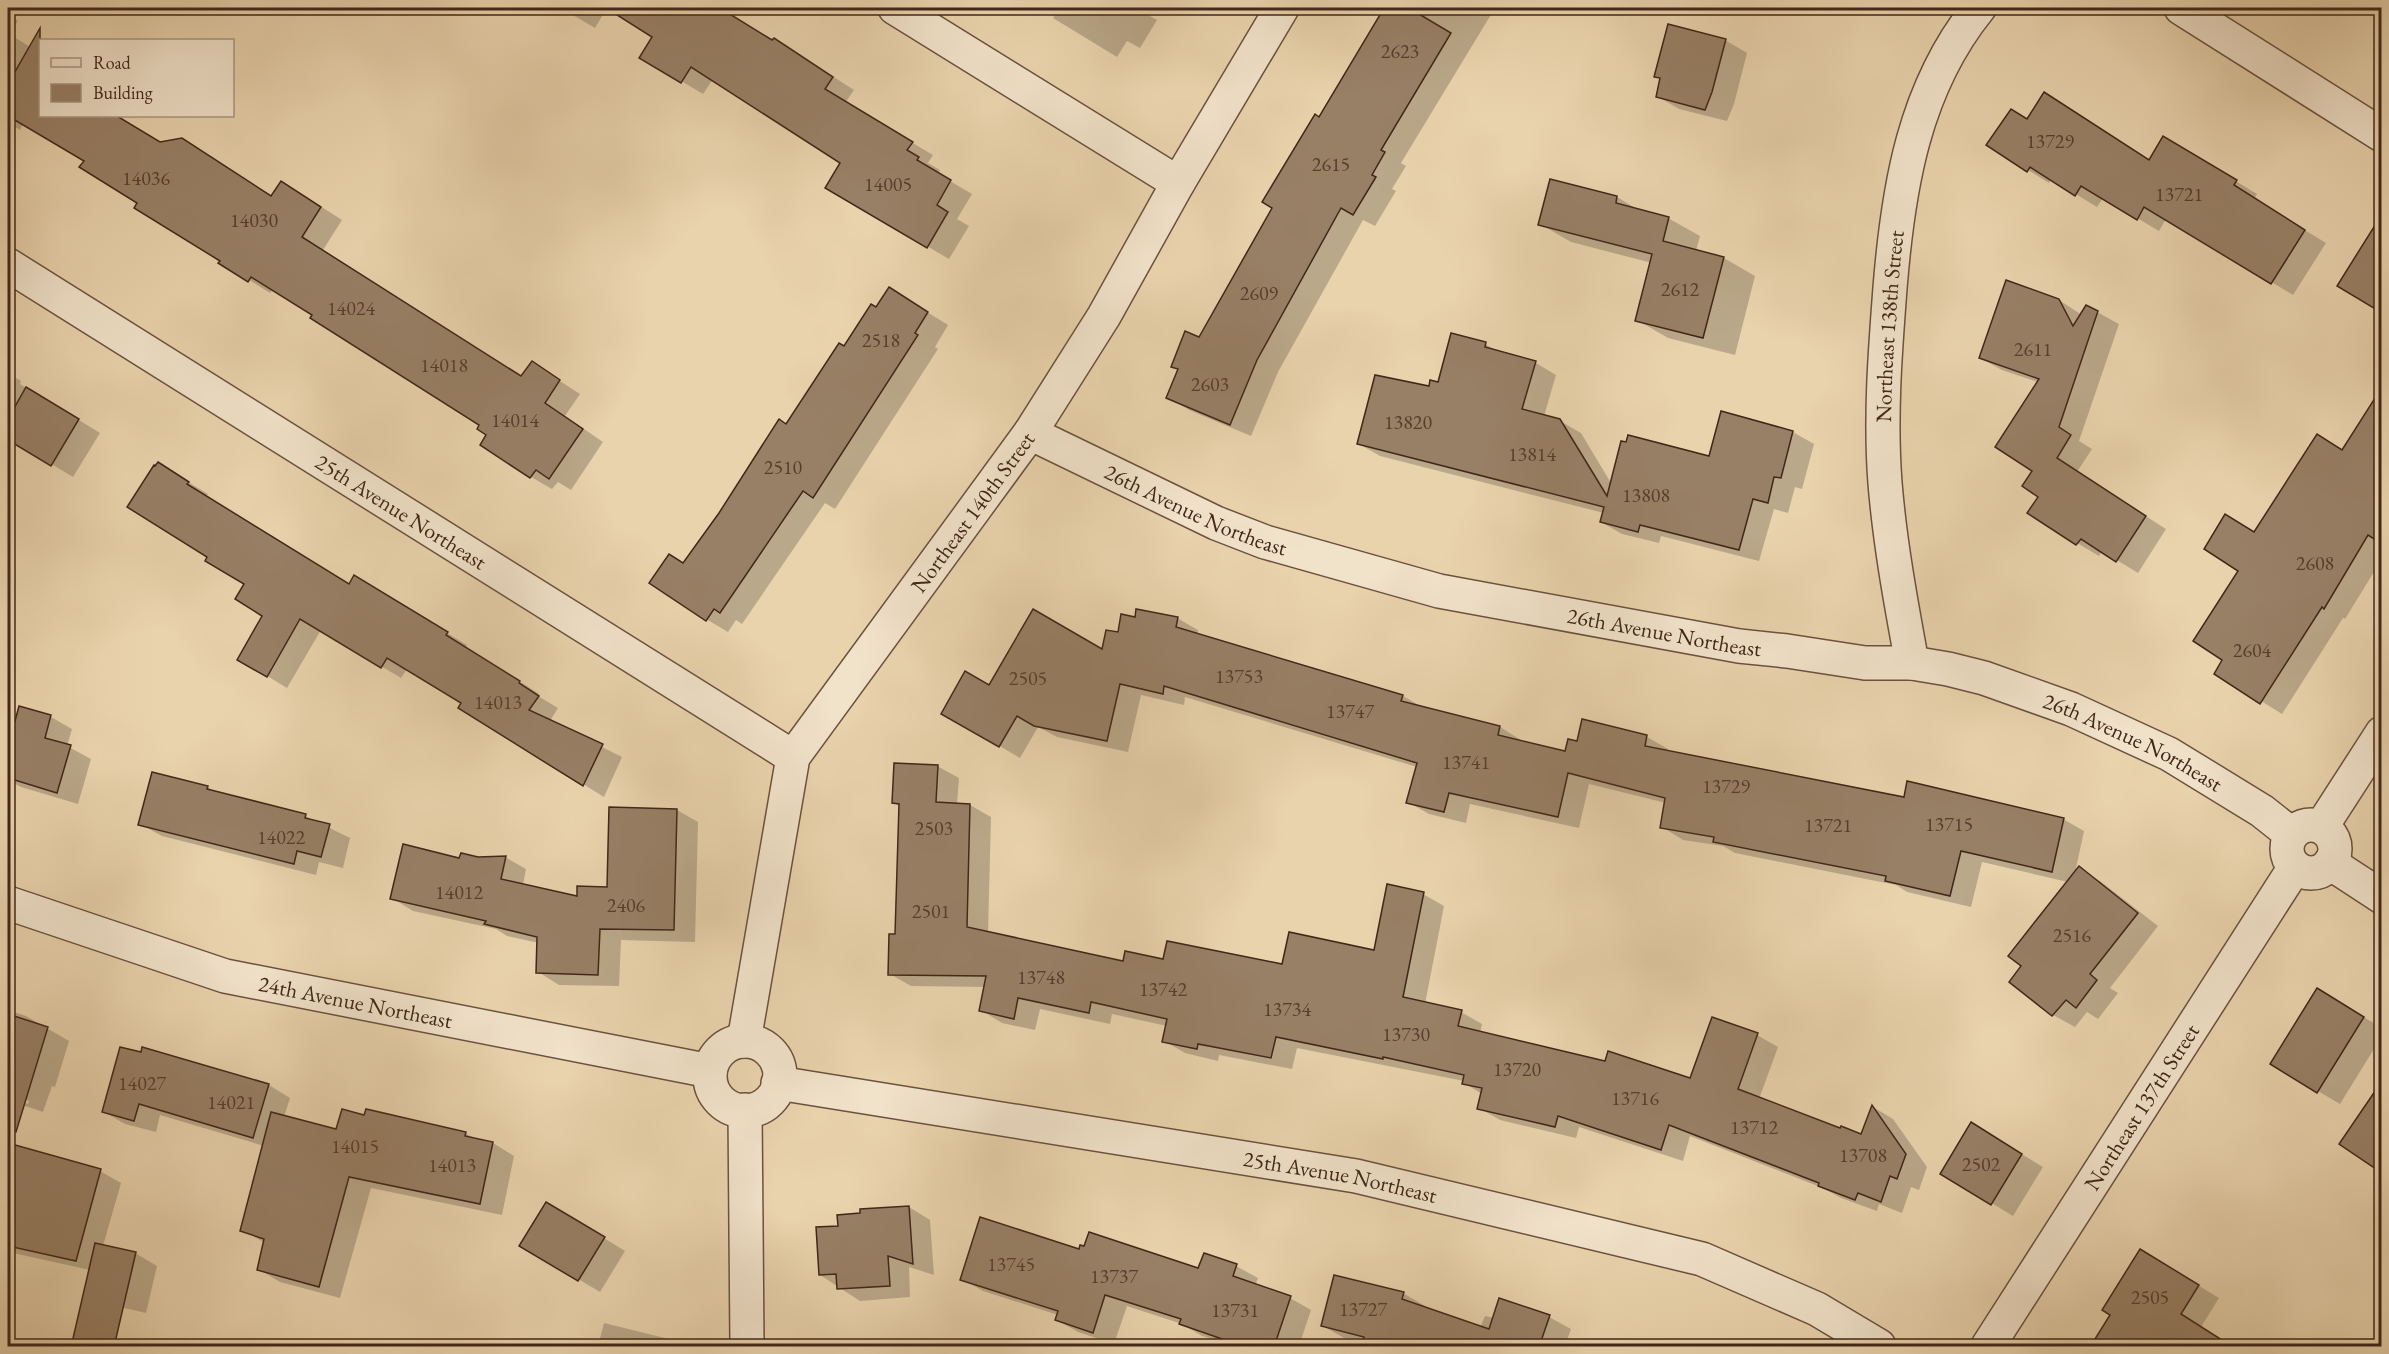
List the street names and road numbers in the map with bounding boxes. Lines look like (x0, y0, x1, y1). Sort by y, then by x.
street label: Northeast 138th Street (1868, 229, 1910, 423)
street label: Northeast 140th Street (904, 425, 1041, 598)
street label: 25th Avenue Northeast (310, 447, 492, 576)
street label: 26th Avenue Northeast (1100, 457, 1290, 562)
street label: 26th Avenue Northeast (1565, 600, 1763, 663)
street label: 26th Avenue Northeast (2039, 686, 2228, 798)
street label: 24th Avenue Northeast (256, 968, 455, 1035)
street label: Northeast 137th Street (2077, 1018, 2205, 1196)
street label: 25th Avenue Northeast (1241, 1144, 1440, 1209)

